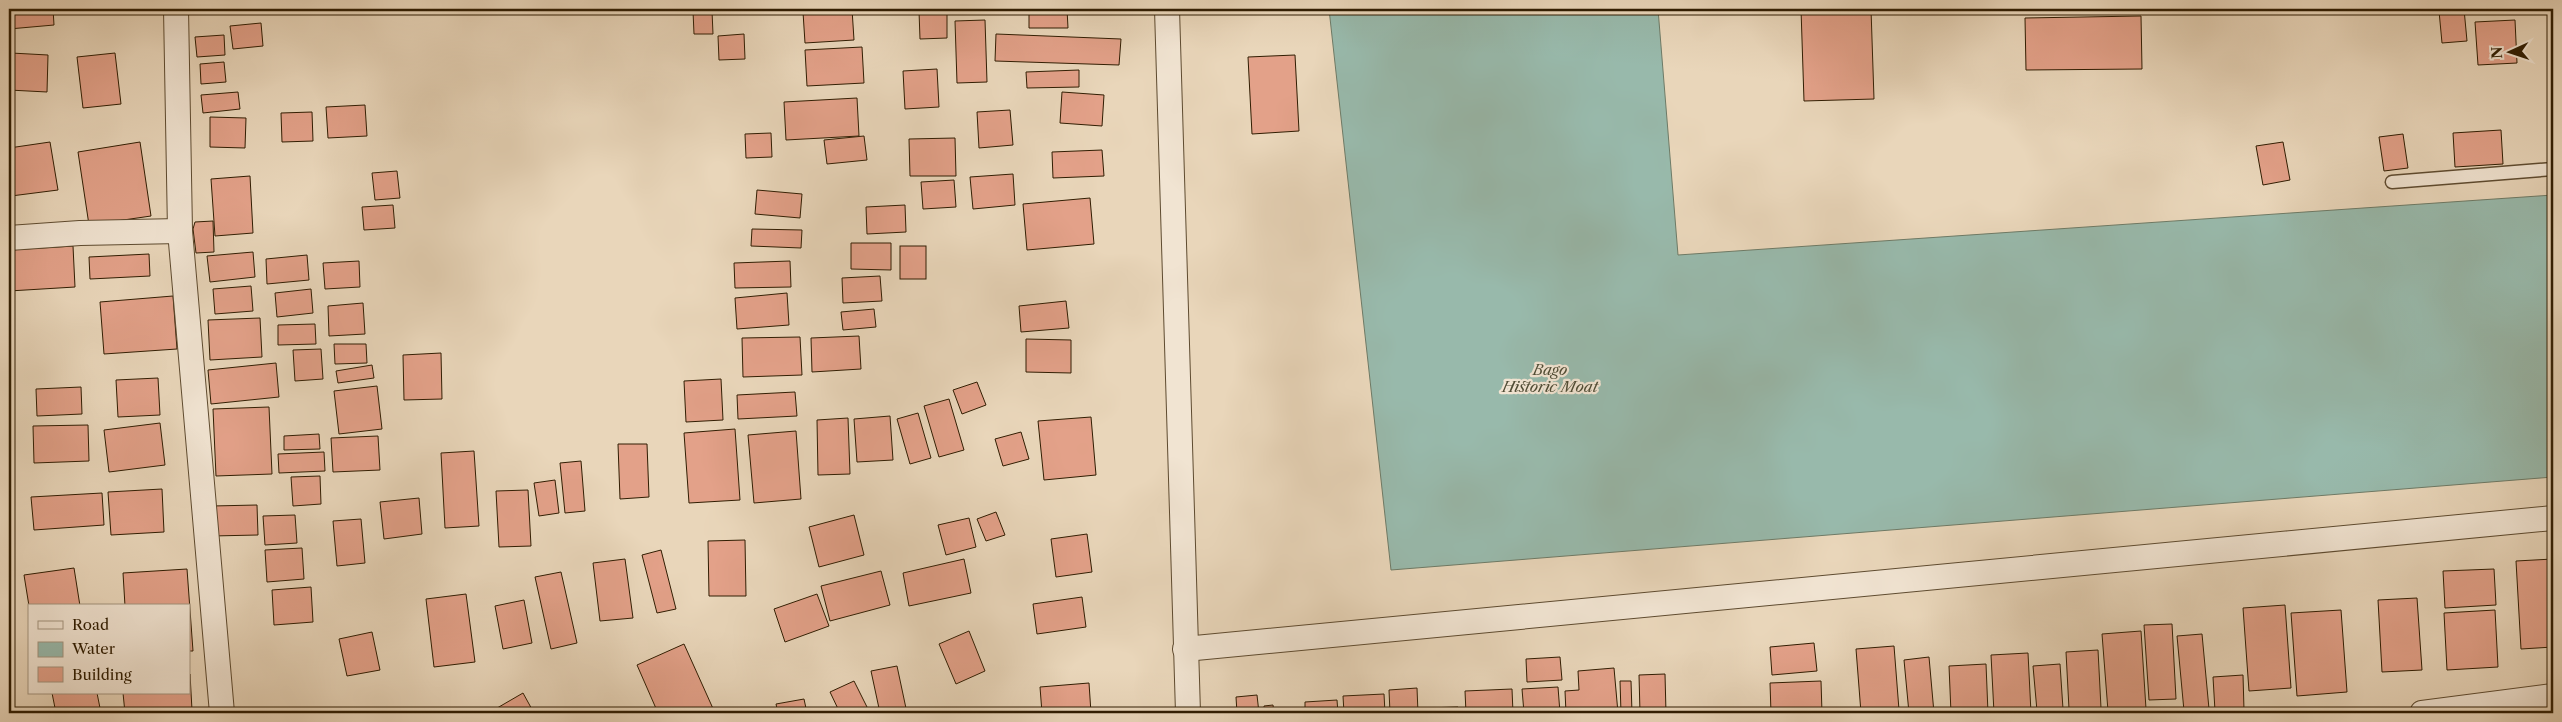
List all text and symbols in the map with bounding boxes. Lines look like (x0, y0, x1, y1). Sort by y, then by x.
north arrow (2484, 28, 2534, 78)
text: N (2488, 46, 2506, 59)
water label: Bago Historic Moat (1501, 360, 1599, 396)
legend (28, 604, 190, 694)
text: Road (72, 615, 109, 634)
text: Water (71, 639, 116, 658)
text: Building (72, 665, 132, 684)

